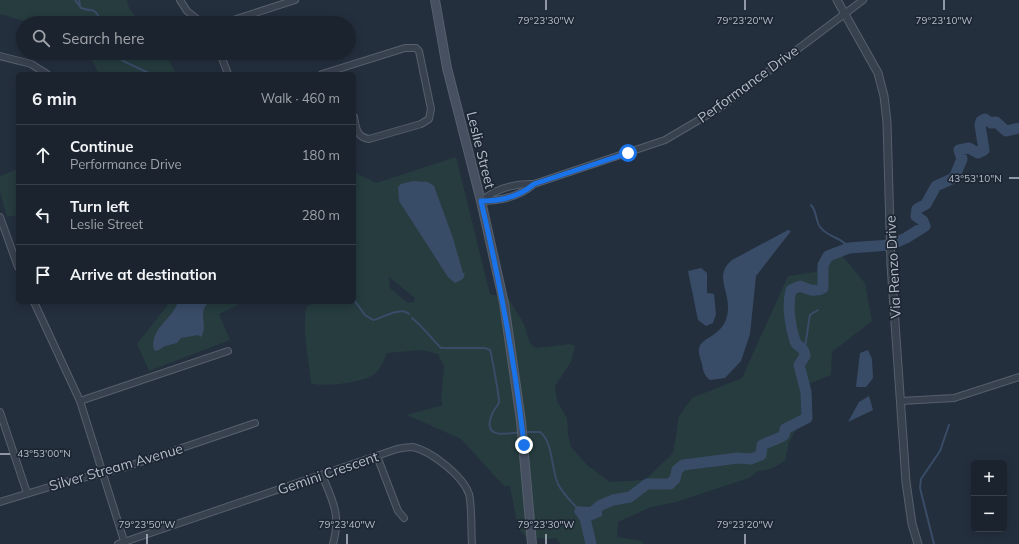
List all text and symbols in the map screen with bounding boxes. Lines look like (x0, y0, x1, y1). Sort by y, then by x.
text: 79°23'30"W (518, 14, 574, 27)
text: 79°23'20"W (717, 14, 773, 27)
text: 79°23'10"W (916, 14, 972, 27)
search box (16, 16, 356, 60)
icon: search (30, 27, 52, 49)
text: Search here (62, 29, 144, 48)
street label: Performance Drive (694, 41, 802, 127)
text: 6 min (32, 88, 77, 109)
text: Walk · 460 m (261, 90, 340, 106)
street label: Leslie Street (463, 110, 499, 190)
text: Continue (70, 137, 133, 156)
icon: ahead (32, 144, 54, 166)
route start (619, 144, 637, 162)
text: 180 m (302, 147, 340, 163)
text: Performance Drive (70, 156, 182, 172)
text: 43°53'10"N (948, 172, 1002, 185)
text: Turn left (70, 197, 129, 216)
icon: left (32, 204, 54, 226)
text: 280 m (302, 207, 340, 223)
street label: Via Renzo Drive (881, 215, 905, 319)
text: Leslie Street (70, 216, 143, 232)
icon: arrive (32, 264, 54, 286)
text: Arrive at destination (70, 265, 217, 284)
route end (515, 436, 533, 454)
street label: Silver Stream Avenue (47, 439, 185, 495)
text: 43°53'00"N (17, 447, 71, 460)
street label: Gemini Crescent (275, 447, 381, 499)
map controls (971, 460, 1007, 532)
button: + (971, 460, 1007, 496)
button: − (971, 496, 1007, 532)
text: 79°23'50"W (119, 518, 175, 531)
text: 79°23'40"W (319, 518, 375, 531)
text: 79°23'30"W (518, 518, 574, 531)
text: 79°23'20"W (717, 518, 773, 531)

